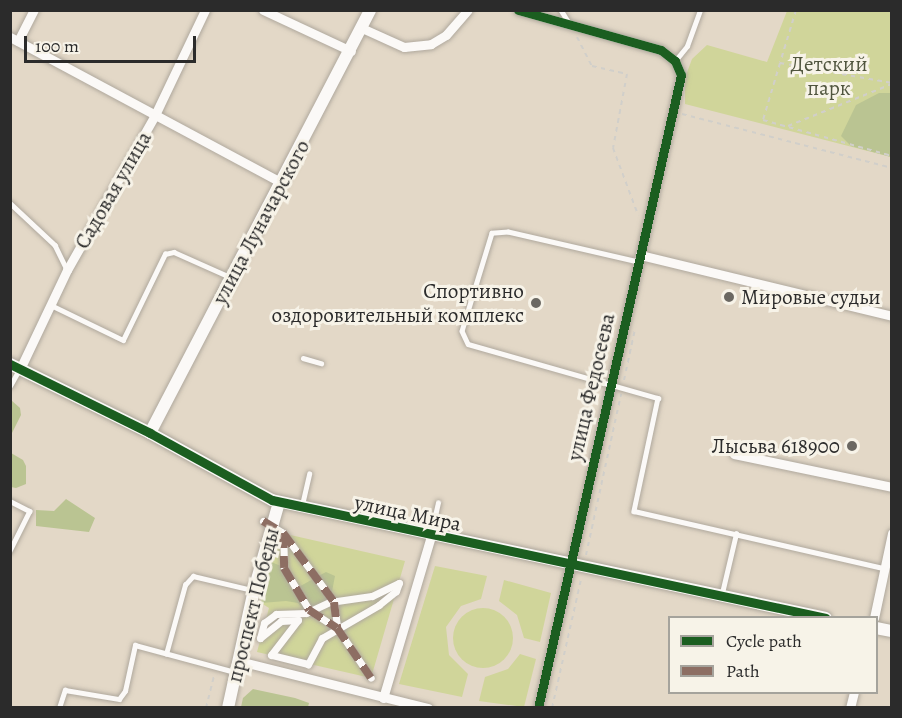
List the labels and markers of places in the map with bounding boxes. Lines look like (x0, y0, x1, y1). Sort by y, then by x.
place label: Спортивно оздоровительный комплекс (272, 278, 524, 328)
place label: Мировые судьи (741, 284, 881, 310)
marker: Мировые судьи (722, 290, 736, 304)
marker: Спортивно оздоровительный комплекс (529, 296, 543, 310)
place label: Лысьва 618900 (711, 433, 840, 459)
marker: Лысьва 618900 (845, 439, 859, 453)

